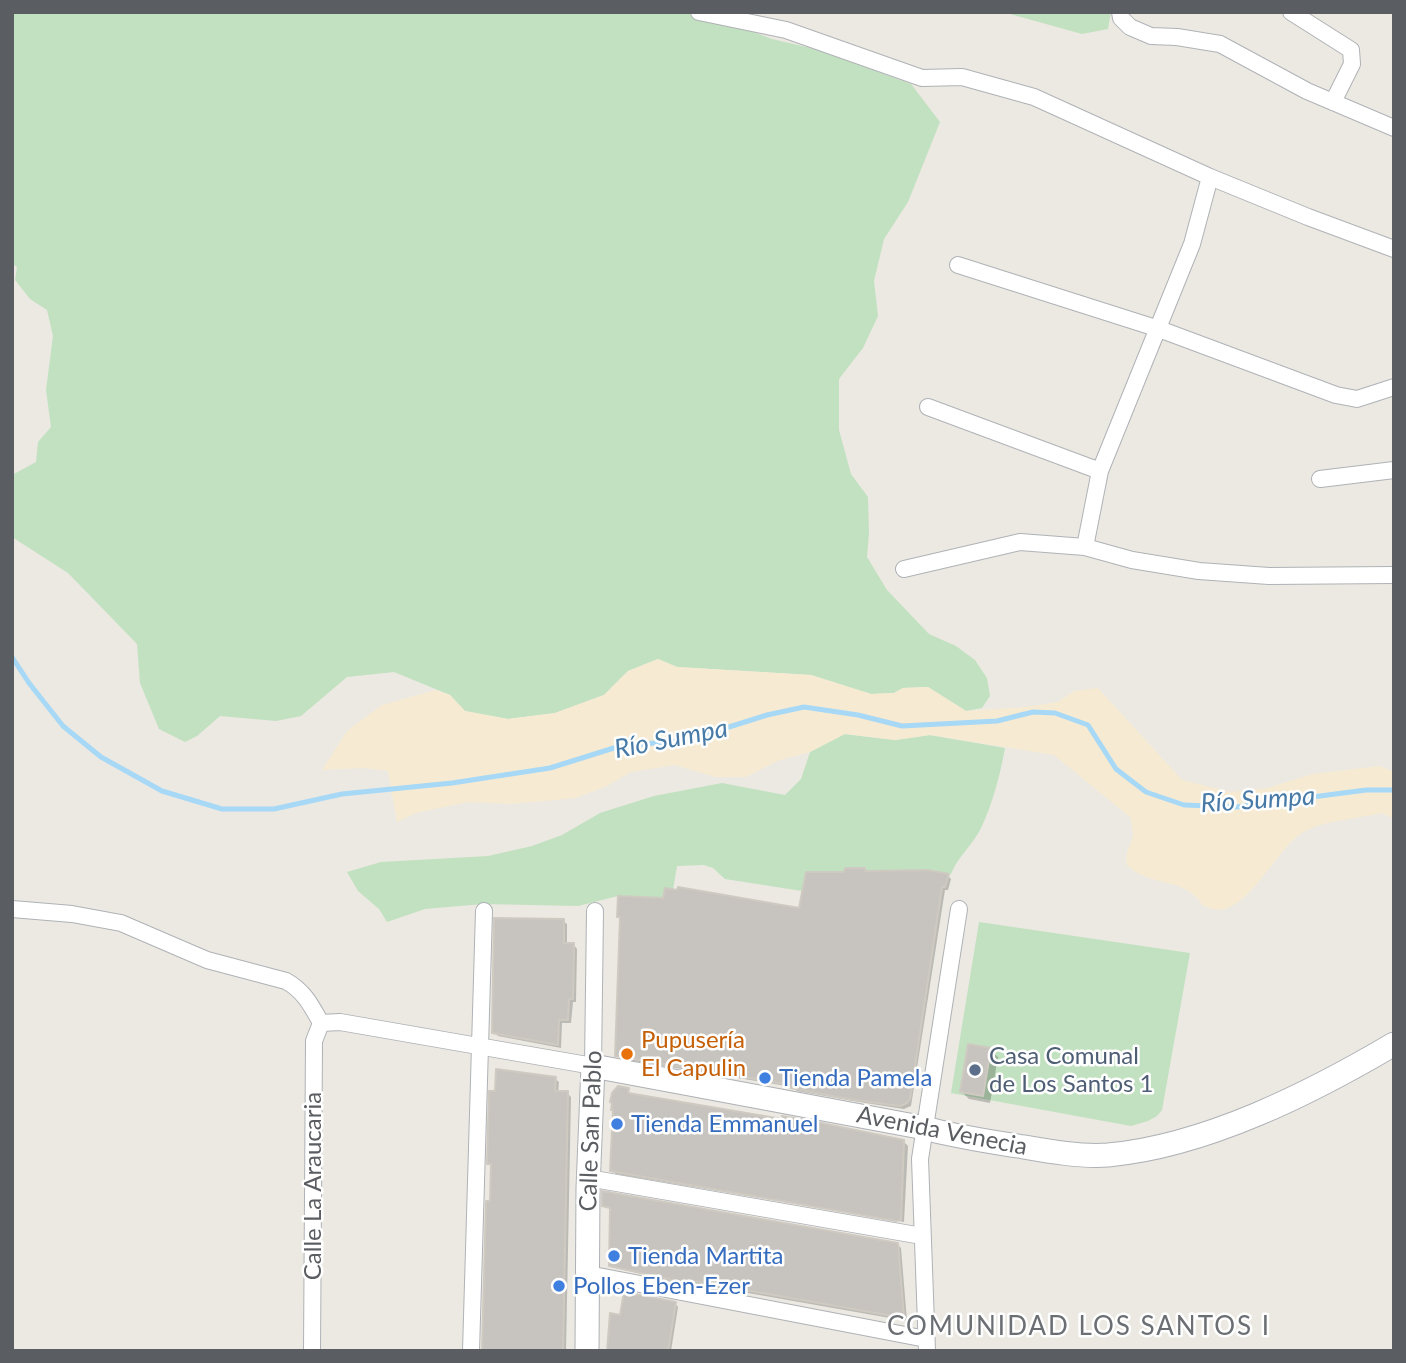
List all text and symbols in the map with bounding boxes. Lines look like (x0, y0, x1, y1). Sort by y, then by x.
water label: Río Sumpa (612, 713, 730, 765)
water label: Río Sumpa (1200, 780, 1316, 820)
place label: Pupusería El Capulin (641, 1026, 746, 1082)
place label: Casa Comunal de Los Santos 1 (989, 1042, 1153, 1098)
marker: Pupusería El Capulin (619, 1046, 635, 1062)
street label: Calle San Pablo (574, 1050, 608, 1212)
marker: Casa Comunal de Los Santos 1 (967, 1062, 983, 1078)
place label: Tienda Pamela (779, 1064, 932, 1092)
marker: Tienda Pamela (757, 1070, 773, 1086)
street label: Calle La Araucaria (299, 1092, 327, 1280)
street label: Avenida Venecia (854, 1100, 1030, 1162)
place label: Tienda Emmanuel (631, 1110, 818, 1138)
marker: Tienda Emmanuel (609, 1116, 625, 1132)
place label: Tienda Martita (628, 1242, 783, 1270)
marker: Tienda Martita (606, 1248, 622, 1264)
place label: Pollos Eben-Ezer (573, 1272, 750, 1300)
marker: Pollos Eben-Ezer (551, 1278, 567, 1294)
district label: COMUNIDAD LOS SANTOS I (890, 1311, 1268, 1343)

